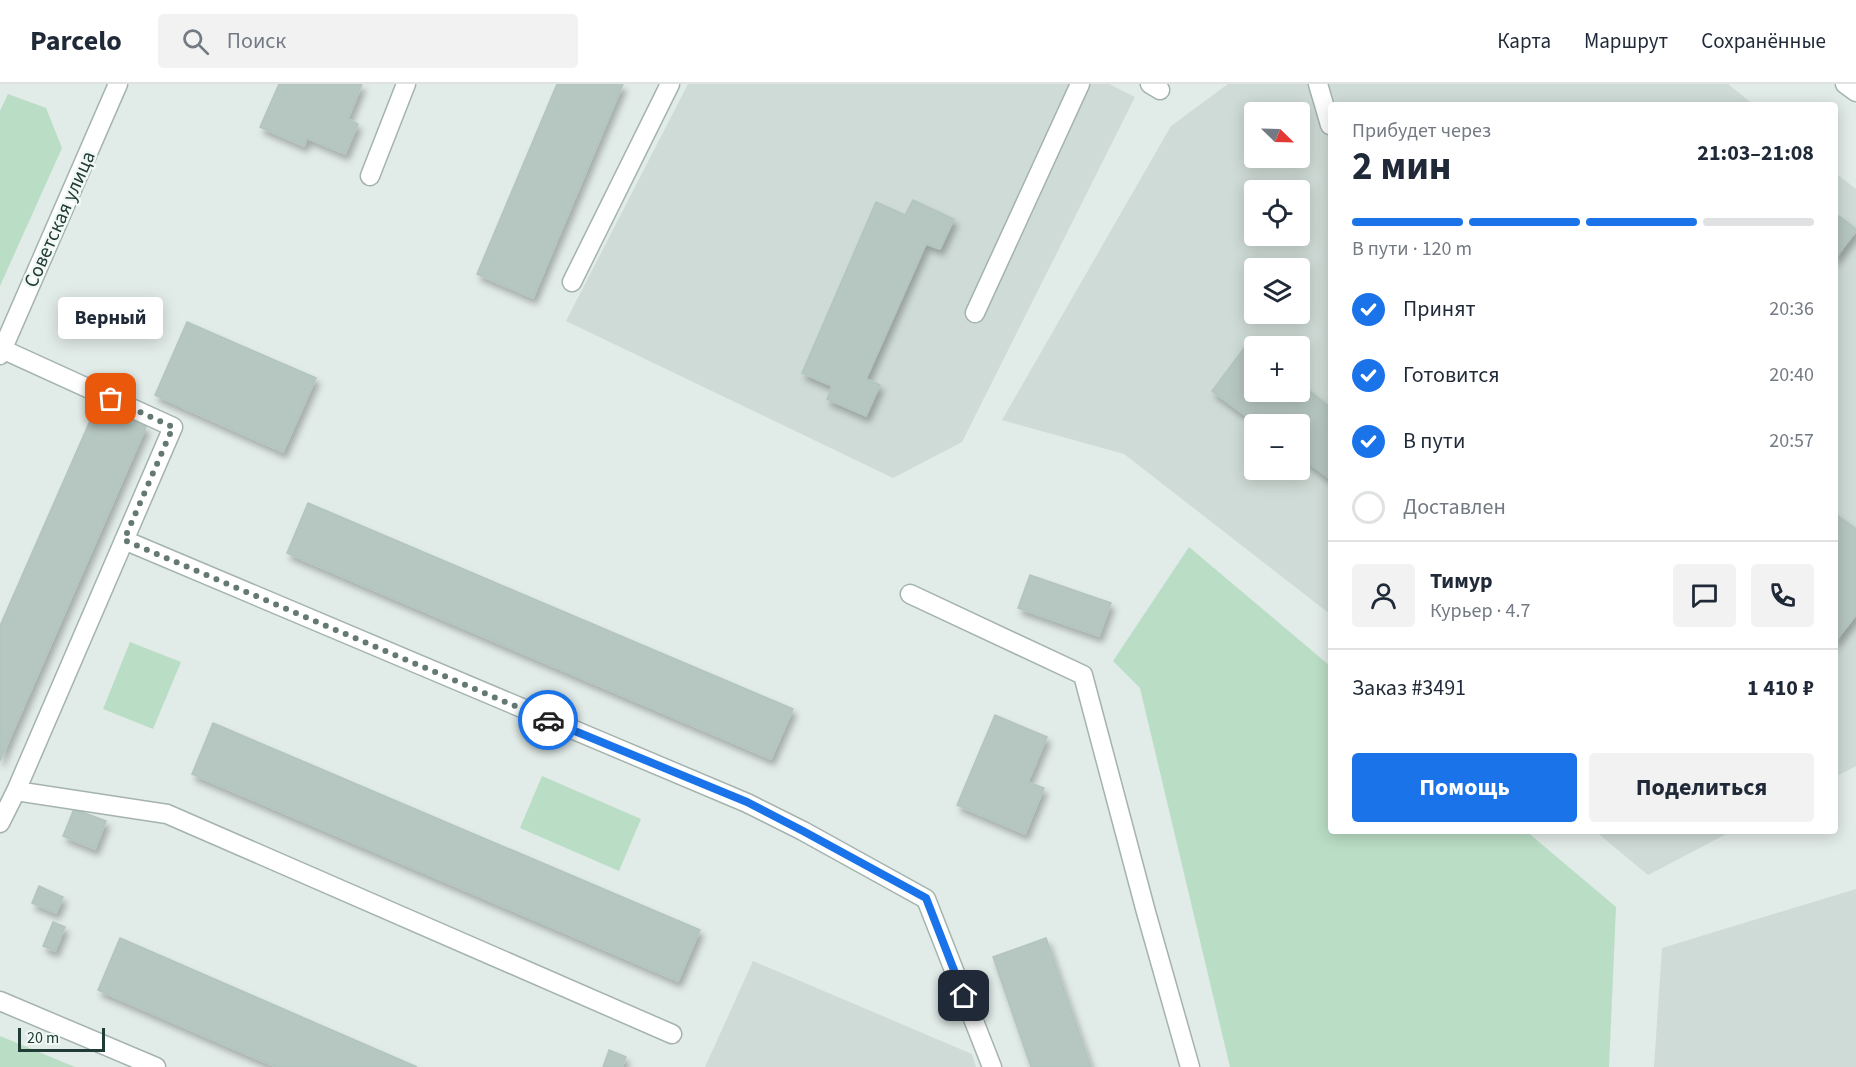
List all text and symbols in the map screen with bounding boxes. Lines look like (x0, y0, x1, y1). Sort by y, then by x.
search box (158, 14, 578, 68)
text: Parcelo (30, 21, 122, 61)
icon: search (179, 25, 212, 58)
text: Поиск (227, 25, 286, 57)
text: Карта (1497, 26, 1551, 56)
text: Маршрут (1584, 26, 1668, 56)
text: Сохранённые (1701, 26, 1826, 56)
north arrow (1244, 102, 1310, 168)
map controls (1244, 102, 1310, 480)
text: Прибудет через (1352, 117, 1491, 145)
text: 21:03–21:08 (1697, 137, 1814, 169)
text: 2 мин (1352, 139, 1452, 195)
street label: Советская улица (17, 147, 103, 292)
button: locate (1244, 180, 1310, 246)
text: В пути · 120 m (1352, 235, 1472, 263)
button: layers (1244, 258, 1310, 324)
icon: check (1352, 293, 1385, 326)
text: Принят (1403, 293, 1476, 325)
text: 20:36 (1769, 295, 1814, 323)
callout: Верный (58, 297, 164, 339)
text: Верный (75, 304, 147, 332)
button: + (1244, 336, 1310, 402)
icon: check (1352, 359, 1385, 392)
text: Готовится (1403, 359, 1500, 391)
text: 20:40 (1769, 361, 1814, 389)
pin (85, 373, 136, 424)
icon: bag (94, 382, 127, 415)
button: − (1244, 414, 1310, 480)
icon: check (1352, 425, 1385, 458)
text: В пути (1403, 425, 1465, 457)
text: 20:57 (1769, 427, 1814, 455)
text: Доставлен (1403, 491, 1506, 523)
button: person (1352, 564, 1415, 627)
button: chat (1673, 564, 1736, 627)
button: phone (1751, 564, 1814, 627)
text: Тимур (1430, 565, 1493, 597)
text: Курьер · 4.7 (1430, 597, 1530, 625)
text: Заказ #3491 (1352, 672, 1466, 704)
text: 1 410 ₽ (1747, 672, 1814, 704)
courier (518, 690, 578, 750)
icon: car (532, 704, 565, 737)
button: Помощь (1352, 753, 1577, 822)
button: Поделиться (1589, 753, 1814, 822)
pin (938, 970, 989, 1021)
icon: home (947, 979, 980, 1012)
scale bar (18, 1025, 105, 1052)
text: 20 m (27, 1027, 59, 1049)

